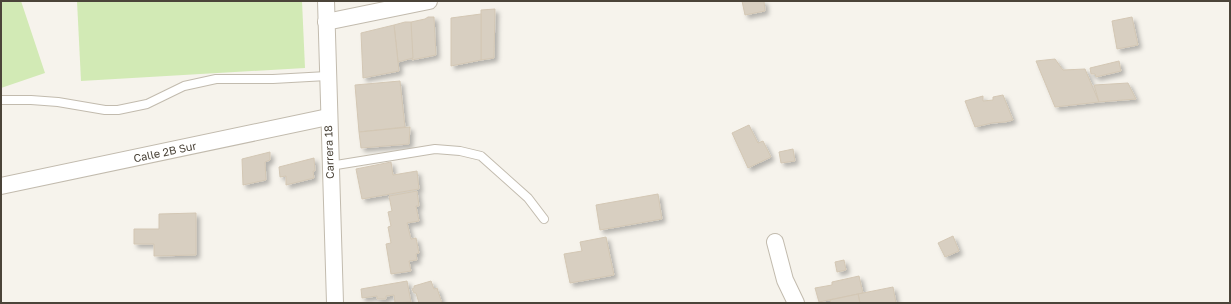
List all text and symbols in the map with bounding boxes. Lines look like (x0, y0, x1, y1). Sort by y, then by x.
street label: Carrera 18 (321, 125, 336, 179)
street label: Calle 2B Sur (132, 138, 198, 165)

